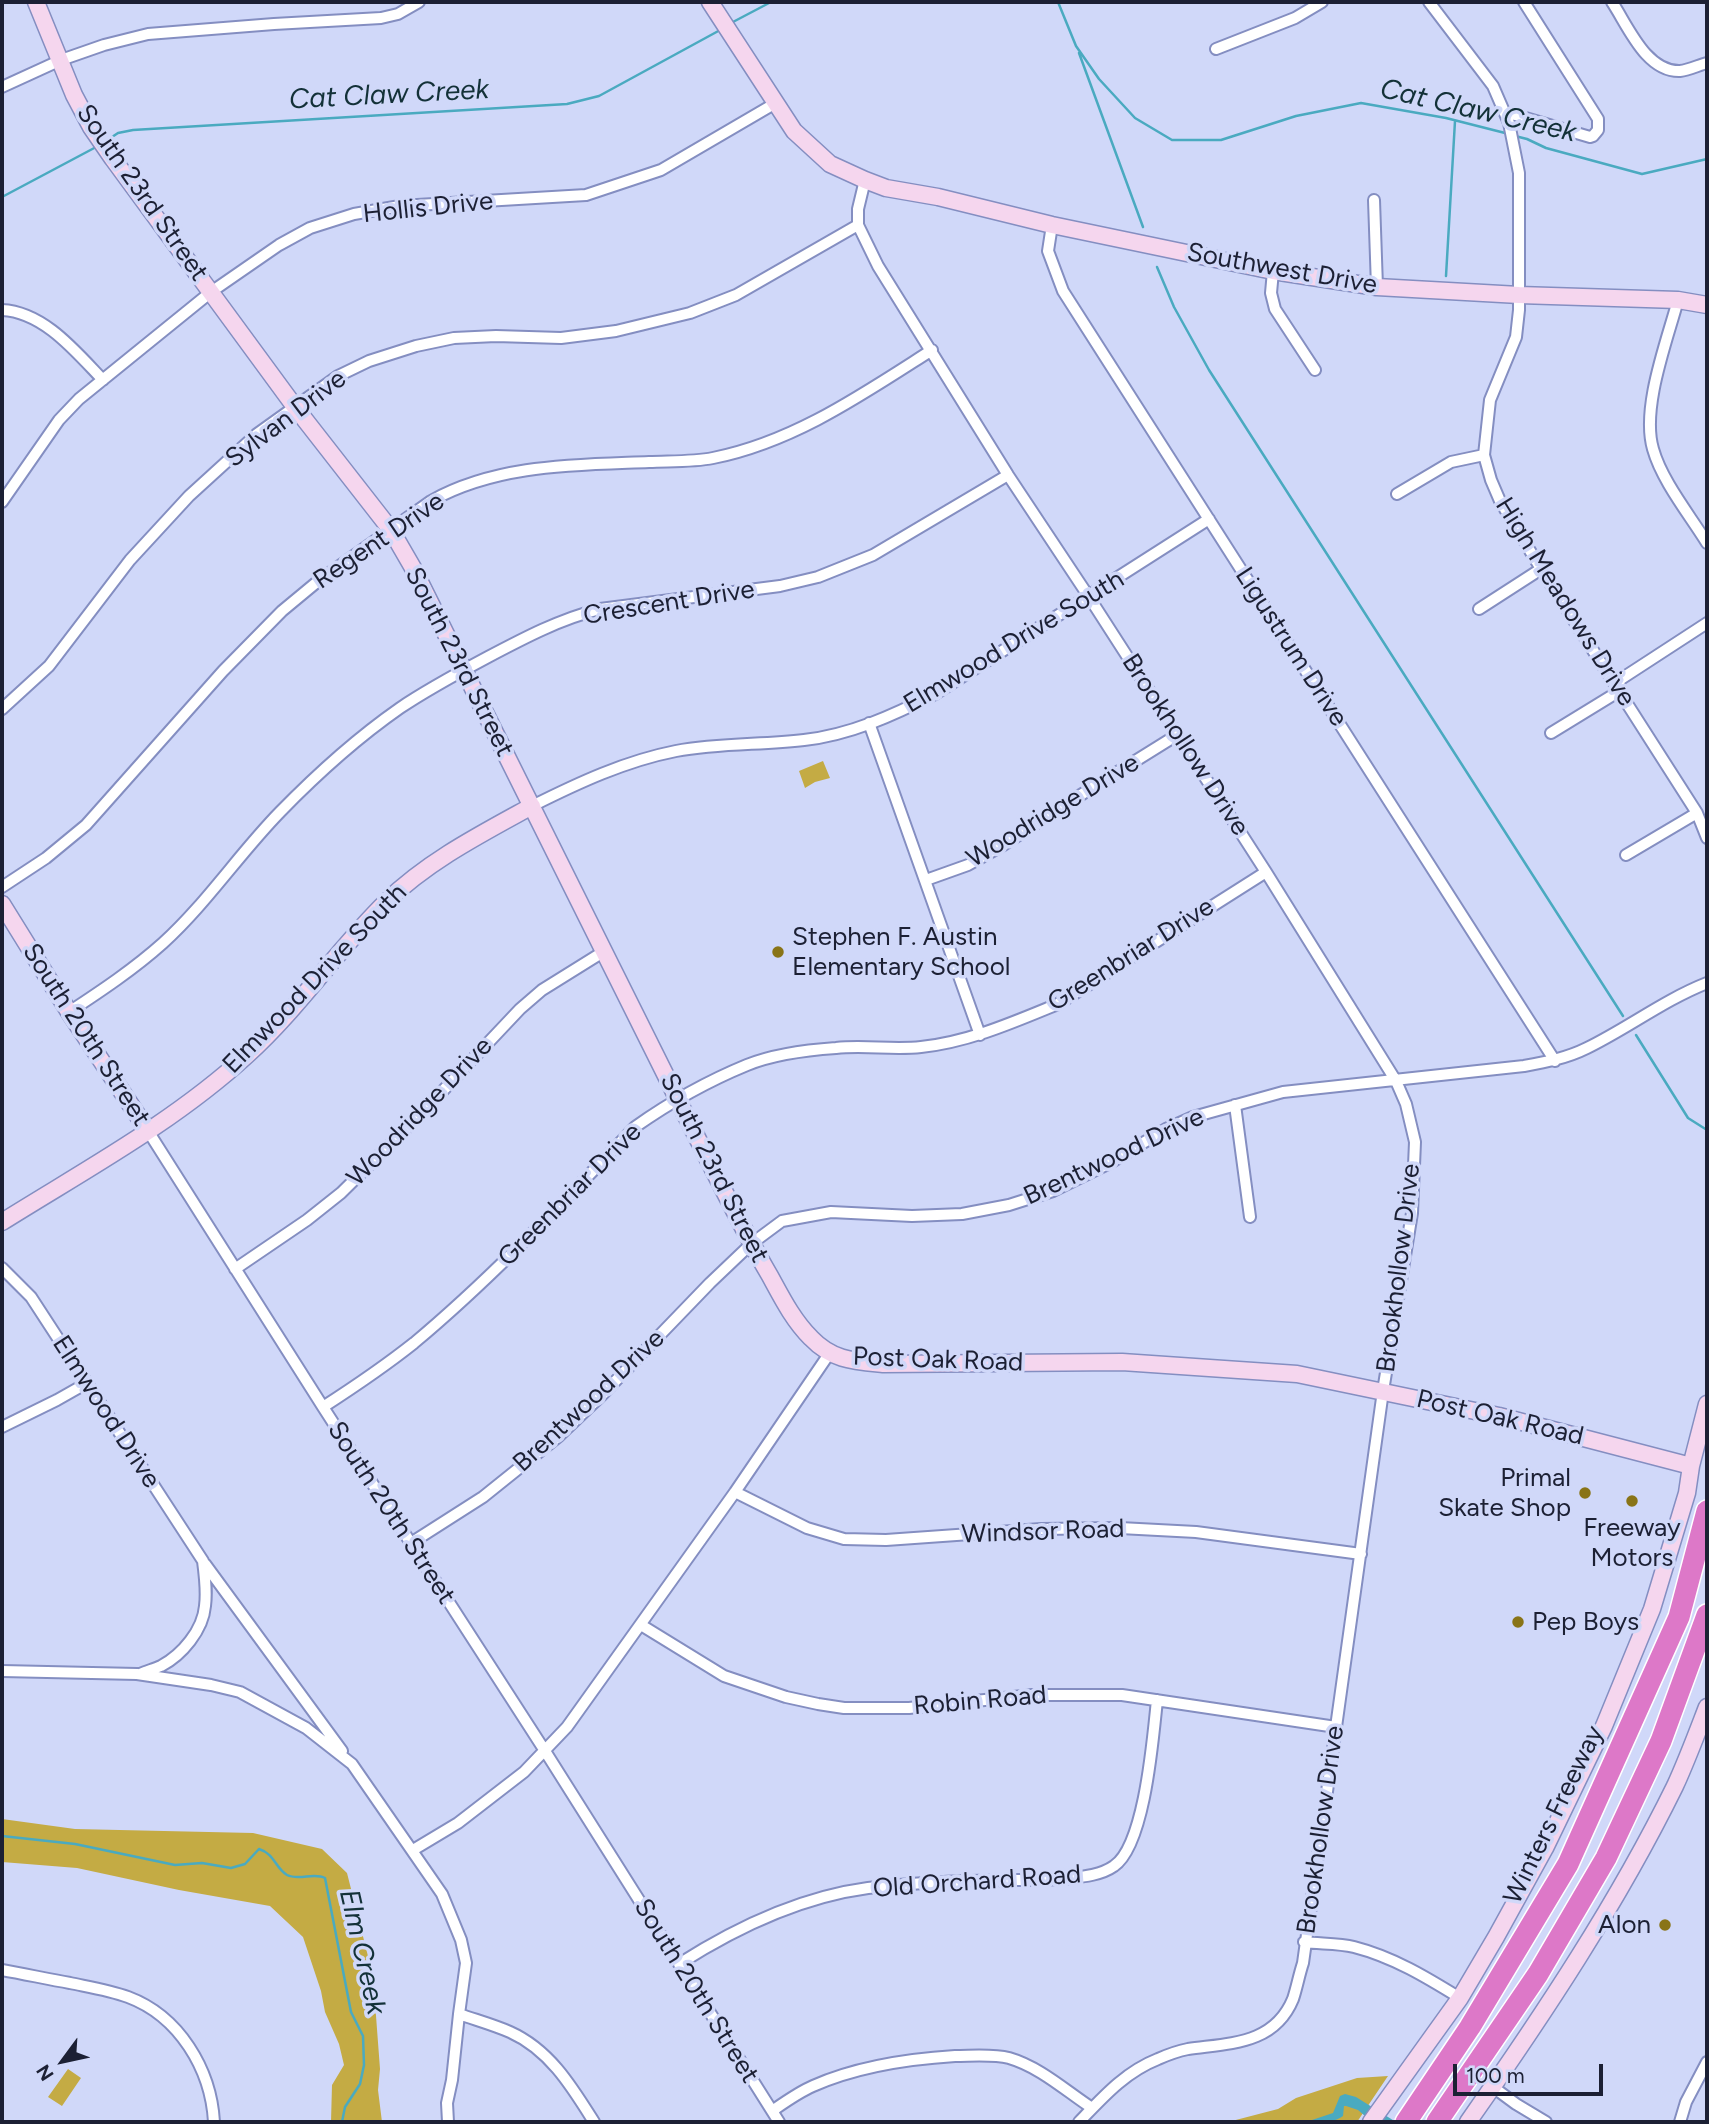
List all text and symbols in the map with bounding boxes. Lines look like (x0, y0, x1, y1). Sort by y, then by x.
water label: Cat Claw Creek (1377, 72, 1579, 150)
water label: Cat Claw Creek (288, 73, 490, 117)
street label: South 23rd Street (70, 99, 214, 287)
street label: Hollis Drive (361, 186, 495, 230)
street label: Southwest Drive (1185, 237, 1379, 301)
street label: Sylvan Drive (220, 364, 352, 474)
street label: Regent Drive (308, 486, 450, 596)
street label: High Meadows Drive (1488, 492, 1642, 712)
street label: South 23rd Street (398, 562, 520, 762)
street label: Ligustrum Drive (1228, 562, 1354, 732)
street label: Elmwood Drive South (898, 564, 1130, 720)
street label: Crescent Drive (581, 574, 757, 632)
street label: Brookhollow Drive (1115, 648, 1255, 842)
street label: Woodridge Drive (961, 747, 1145, 875)
street label: Elmwood Drive South (216, 878, 414, 1080)
street label: Greenbriar Drive (1042, 891, 1220, 1019)
place label: Stephen F. Austin Elementary School (792, 921, 1010, 982)
street label: South 20th Street (15, 938, 157, 1132)
marker: Stephen F. Austin Elementary School (770, 944, 786, 960)
street label: Woodridge Drive (341, 1031, 499, 1193)
street label: South 23rd Street (653, 1068, 775, 1268)
street label: Brentwood Drive (1019, 1102, 1209, 1212)
street label: Greenbriar Drive (492, 1117, 648, 1273)
street label: Brookhollow Drive (1371, 1162, 1427, 1374)
street label: Brentwood Drive (507, 1323, 671, 1479)
street label: Elmwood Drive (45, 1330, 167, 1494)
street label: Post Oak Road (852, 1341, 1024, 1379)
street label: Post Oak Road (1413, 1384, 1587, 1452)
street label: South 20th Street (320, 1416, 462, 1610)
place label: Primal Skate Shop (1438, 1462, 1571, 1524)
marker: Primal Skate Shop (1577, 1485, 1593, 1501)
marker: Freeway Motors (1624, 1493, 1640, 1509)
place label: Freeway Motors (1583, 1512, 1681, 1574)
street label: Windsor Road (961, 1514, 1125, 1550)
place label: Pep Boys (1532, 1606, 1639, 1638)
marker: Pep Boys (1510, 1614, 1526, 1630)
street label: Robin Road (912, 1680, 1048, 1722)
street label: Winters Freeway (1497, 1721, 1611, 1909)
street label: Brookhollow Drive (1291, 1724, 1351, 1936)
street label: Old Orchard Road (872, 1859, 1082, 1905)
water label: Elm Creek (331, 1886, 393, 2018)
street label: South 20th Street (627, 1893, 765, 2089)
place label: Alon (1598, 1909, 1651, 1941)
marker: Alon (1657, 1917, 1673, 1933)
north arrow (28, 2026, 98, 2096)
scale bar (1457, 2050, 1608, 2094)
text: N (31, 2060, 59, 2085)
text: 100 m (1466, 2063, 1525, 2088)

